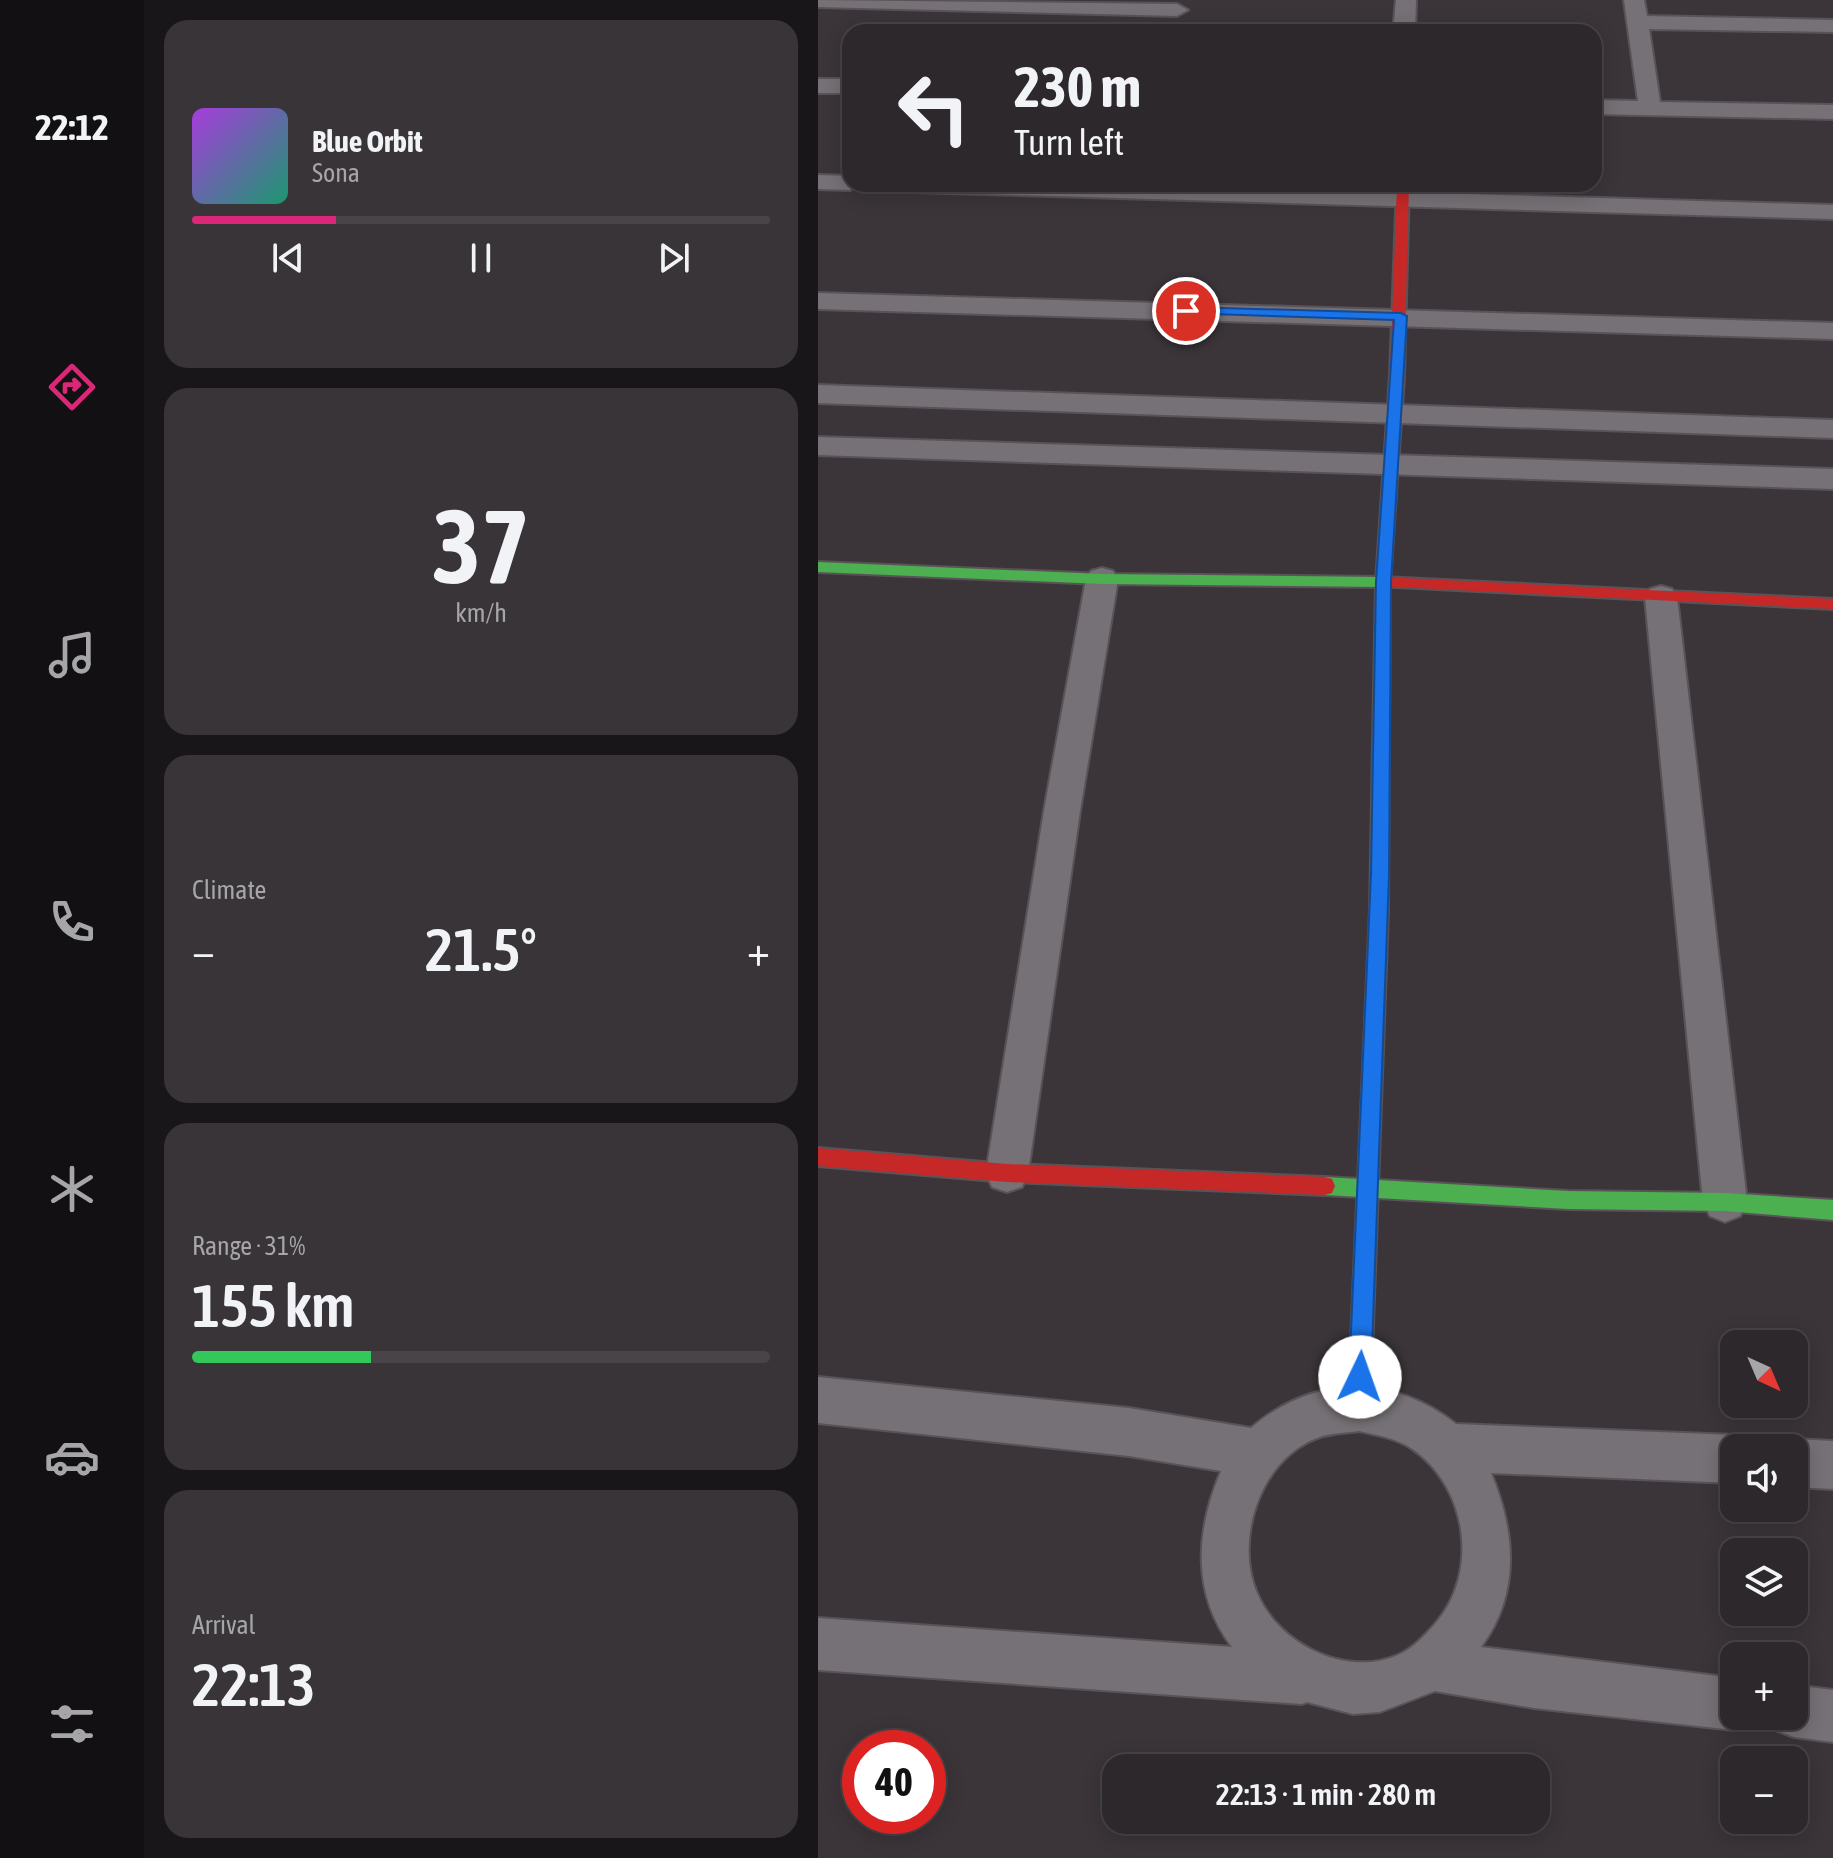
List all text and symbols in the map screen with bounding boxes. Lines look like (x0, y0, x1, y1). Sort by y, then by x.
text: 230 m (1014, 55, 1141, 119)
icon: left (882, 56, 986, 160)
text: 22:12 (35, 106, 109, 148)
text: Turn left (1014, 121, 1124, 163)
text: Blue Orbit (312, 124, 423, 158)
text: Sona (312, 158, 360, 188)
icon: previous (266, 236, 310, 280)
icon: pause (459, 236, 503, 280)
icon: next (652, 236, 696, 280)
pin (1152, 277, 1220, 345)
icon: arrive (1164, 289, 1208, 333)
icon: directions (44, 359, 100, 415)
text: 37 (432, 486, 530, 605)
text: km/h (455, 598, 507, 628)
icon: music (44, 627, 100, 683)
text: Climate (192, 875, 266, 905)
icon: phone (44, 894, 100, 950)
text: 21.5° (425, 915, 537, 984)
text: − (192, 925, 215, 975)
text: + (747, 925, 770, 975)
icon: climate (44, 1161, 100, 1217)
text: Range · 31% (192, 1231, 305, 1261)
text: 155 km (192, 1271, 354, 1340)
north arrow (1720, 1330, 1808, 1418)
map controls (1720, 1330, 1808, 1834)
position arrow (1318, 1335, 1402, 1419)
icon: car (44, 1429, 100, 1485)
button: sound (1720, 1434, 1808, 1522)
button: layers (1720, 1538, 1808, 1626)
text: Arrival (192, 1610, 256, 1640)
button: + (1720, 1642, 1808, 1730)
text: 22:13 (192, 1650, 315, 1719)
icon: filters (44, 1696, 100, 1752)
speed limit sign: 40 (842, 1730, 946, 1834)
button: − (1720, 1746, 1808, 1834)
text: 22:13 · 1 min · 280 m (1216, 1777, 1436, 1811)

